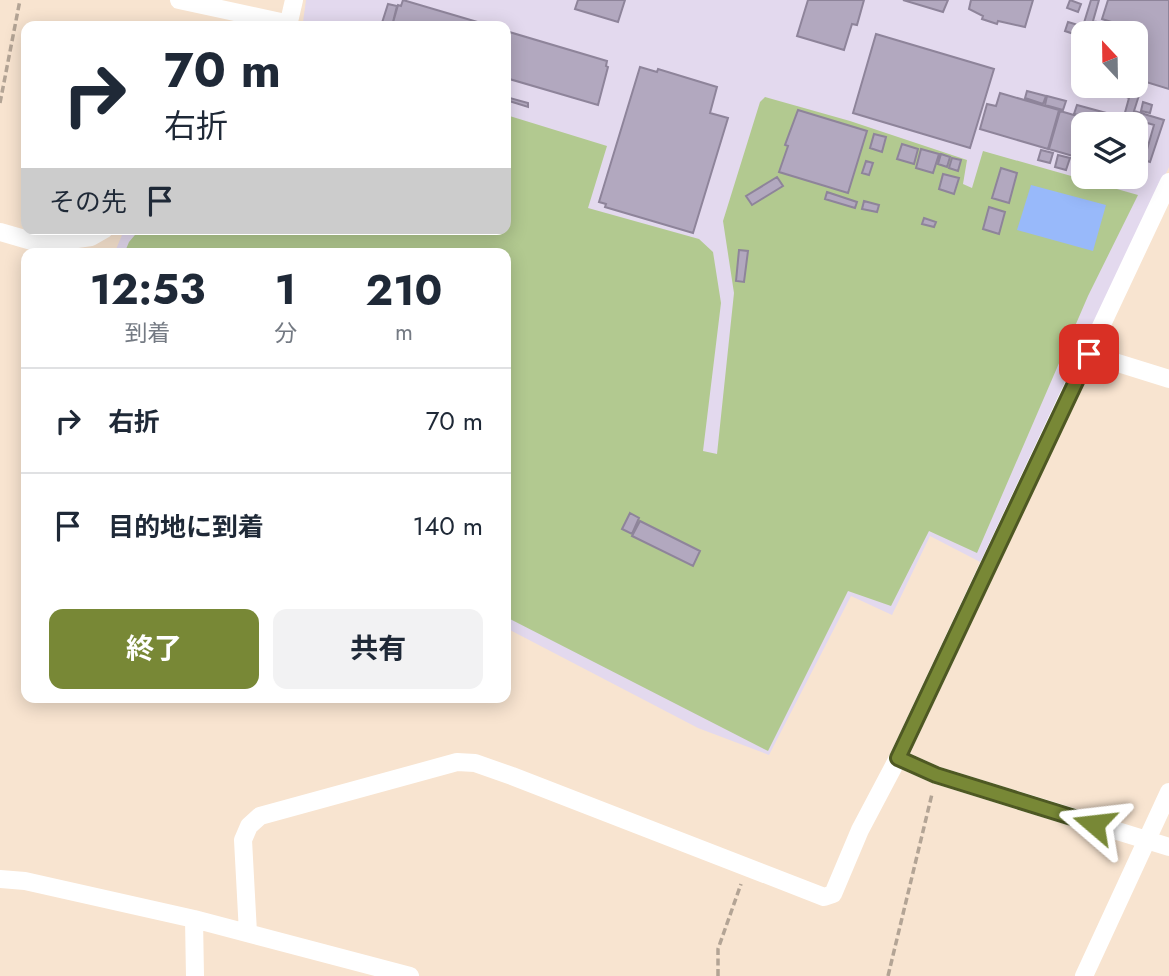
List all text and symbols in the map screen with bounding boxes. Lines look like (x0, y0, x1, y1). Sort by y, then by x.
north arrow (1071, 21, 1148, 98)
map controls (1071, 21, 1148, 189)
text: 70 m (164, 35, 281, 105)
icon: right (49, 49, 140, 140)
text: 右折 (164, 103, 228, 149)
button: layers (1071, 112, 1148, 189)
icon: arrive (141, 182, 179, 220)
text: その先 (49, 183, 127, 221)
text: 12:53 (90, 259, 205, 320)
text: 1 (275, 259, 296, 320)
text: 210 (366, 260, 442, 321)
text: m (395, 315, 413, 349)
text: 到着 (124, 316, 170, 350)
text: 分 (274, 316, 297, 350)
pin (1059, 324, 1119, 384)
icon: arrive (1070, 335, 1108, 373)
icon: right (49, 402, 87, 440)
text: 70 m (426, 402, 483, 440)
text: 右折 (108, 403, 160, 441)
icon: arrive (49, 507, 87, 545)
text: 140 m (412, 507, 483, 545)
text: 目的地に到着 (108, 508, 264, 546)
button: 終了 (49, 609, 259, 689)
button: 共有 (273, 609, 483, 689)
position arrow (1057, 787, 1131, 861)

